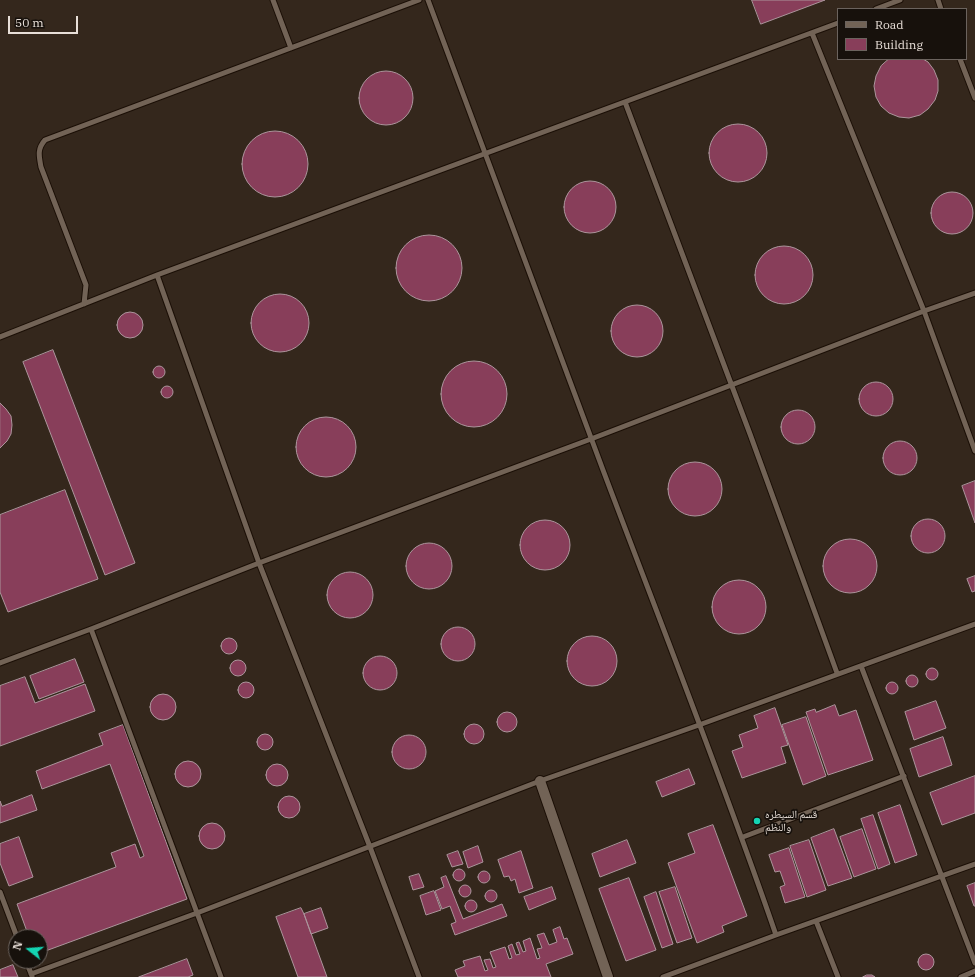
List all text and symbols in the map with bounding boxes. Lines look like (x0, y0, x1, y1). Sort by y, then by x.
scale bar (10, 8, 80, 34)
legend (837, 8, 967, 60)
text: 50 m (15, 15, 44, 30)
text: Road (875, 17, 904, 32)
text: Building (875, 37, 923, 52)
place label: قسم السيطره والنظم (765, 808, 817, 834)
marker: قسم السيطره والنظم (752, 816, 762, 826)
north arrow (8, 929, 48, 969)
text: N (10, 940, 25, 952)

